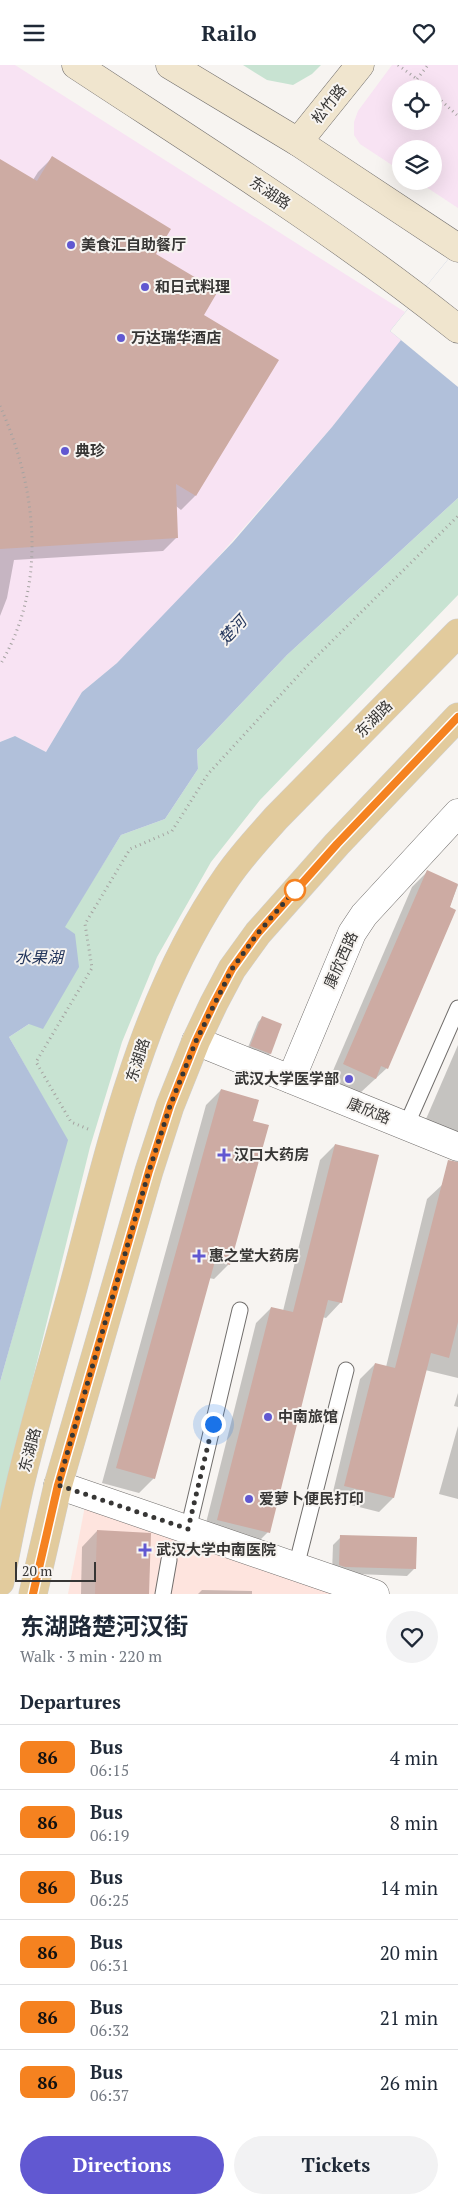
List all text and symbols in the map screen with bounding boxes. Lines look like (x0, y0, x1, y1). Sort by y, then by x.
text: Railo (201, 18, 257, 47)
icon: menu (20, 19, 48, 47)
icon: heart (410, 19, 438, 47)
street label: 松竹路 (306, 80, 350, 127)
map controls (392, 80, 442, 190)
button: locate (392, 80, 442, 130)
button: layers (392, 140, 442, 190)
street label: 东湖路 (246, 171, 295, 213)
place label: 美食汇自助餐厅 (81, 234, 186, 254)
marker: 美食汇自助餐厅 (65, 239, 77, 251)
place label: 和日式料理 (155, 276, 230, 296)
marker: 和日式料理 (139, 281, 151, 293)
place label: 万达瑞华酒店 (131, 327, 221, 347)
marker: 万达瑞华酒店 (115, 332, 127, 344)
place label: 典珍 (75, 440, 106, 460)
marker: 典珍 (59, 445, 71, 457)
water label: 楚河 (213, 609, 253, 649)
street label: 东湖路 (350, 695, 396, 741)
unlabelled marker (284, 879, 306, 901)
street label: 康欣西路 (319, 928, 361, 991)
water label: 水果湖 (15, 946, 66, 968)
street label: 东湖路 (121, 1035, 154, 1084)
place label: 武汉大学医学部 (234, 1068, 339, 1088)
marker: 武汉大学医学部 (343, 1073, 355, 1085)
street label: 康欣路 (345, 1092, 394, 1128)
place label: 汉口大药房 (234, 1144, 309, 1164)
marker: 汉口大药房 (218, 1149, 230, 1161)
place label: 惠之堂大药房 (209, 1245, 299, 1265)
marker: 惠之堂大药房 (193, 1250, 205, 1262)
place label: 中南旅馆 (278, 1406, 338, 1426)
marker: 中南旅馆 (262, 1411, 274, 1423)
your location (201, 1412, 226, 1437)
street label: 东湖路 (14, 1425, 45, 1474)
place label: 爱萝卜便民打印 (259, 1488, 364, 1508)
marker: 爱萝卜便民打印 (243, 1493, 255, 1505)
place label: 武汉大学中南医院 (156, 1539, 276, 1559)
marker: 武汉大学中南医院 (138, 1543, 152, 1557)
scale bar (15, 1559, 96, 1582)
text: 20 m (22, 1561, 52, 1580)
text: 东湖路楚河汉街 (20, 1610, 188, 1642)
button: heart (386, 1611, 438, 1663)
text: Walk · 3 min · 220 m (20, 1645, 162, 1667)
text: Departures (20, 1689, 121, 1714)
text: Bus (90, 1734, 123, 1759)
text: 86 (37, 1745, 58, 1769)
text: 4 min (390, 1745, 438, 1770)
text: 06:15 (90, 1759, 129, 1781)
text: Bus (90, 1799, 123, 1824)
text: 86 (37, 1810, 58, 1834)
text: 8 min (390, 1810, 438, 1835)
text: 06:19 (90, 1824, 129, 1846)
text: Bus (90, 1864, 123, 1889)
text: 86 (37, 1875, 58, 1899)
text: 14 min (380, 1875, 438, 1900)
text: 06:25 (90, 1889, 129, 1911)
text: Bus (90, 1929, 123, 1954)
text: 86 (37, 1940, 58, 1964)
text: 20 min (380, 1940, 438, 1965)
text: 06:31 (90, 1954, 129, 1976)
text: Bus (90, 1994, 123, 2019)
text: 86 (37, 2005, 58, 2029)
text: 21 min (380, 2005, 438, 2030)
text: 06:32 (90, 2019, 129, 2041)
text: Bus (90, 2059, 123, 2084)
text: 86 (37, 2070, 58, 2094)
text: 26 min (380, 2070, 438, 2095)
text: 06:37 (90, 2084, 129, 2106)
button: Directions (20, 2136, 224, 2194)
button: Tickets (234, 2136, 438, 2194)

